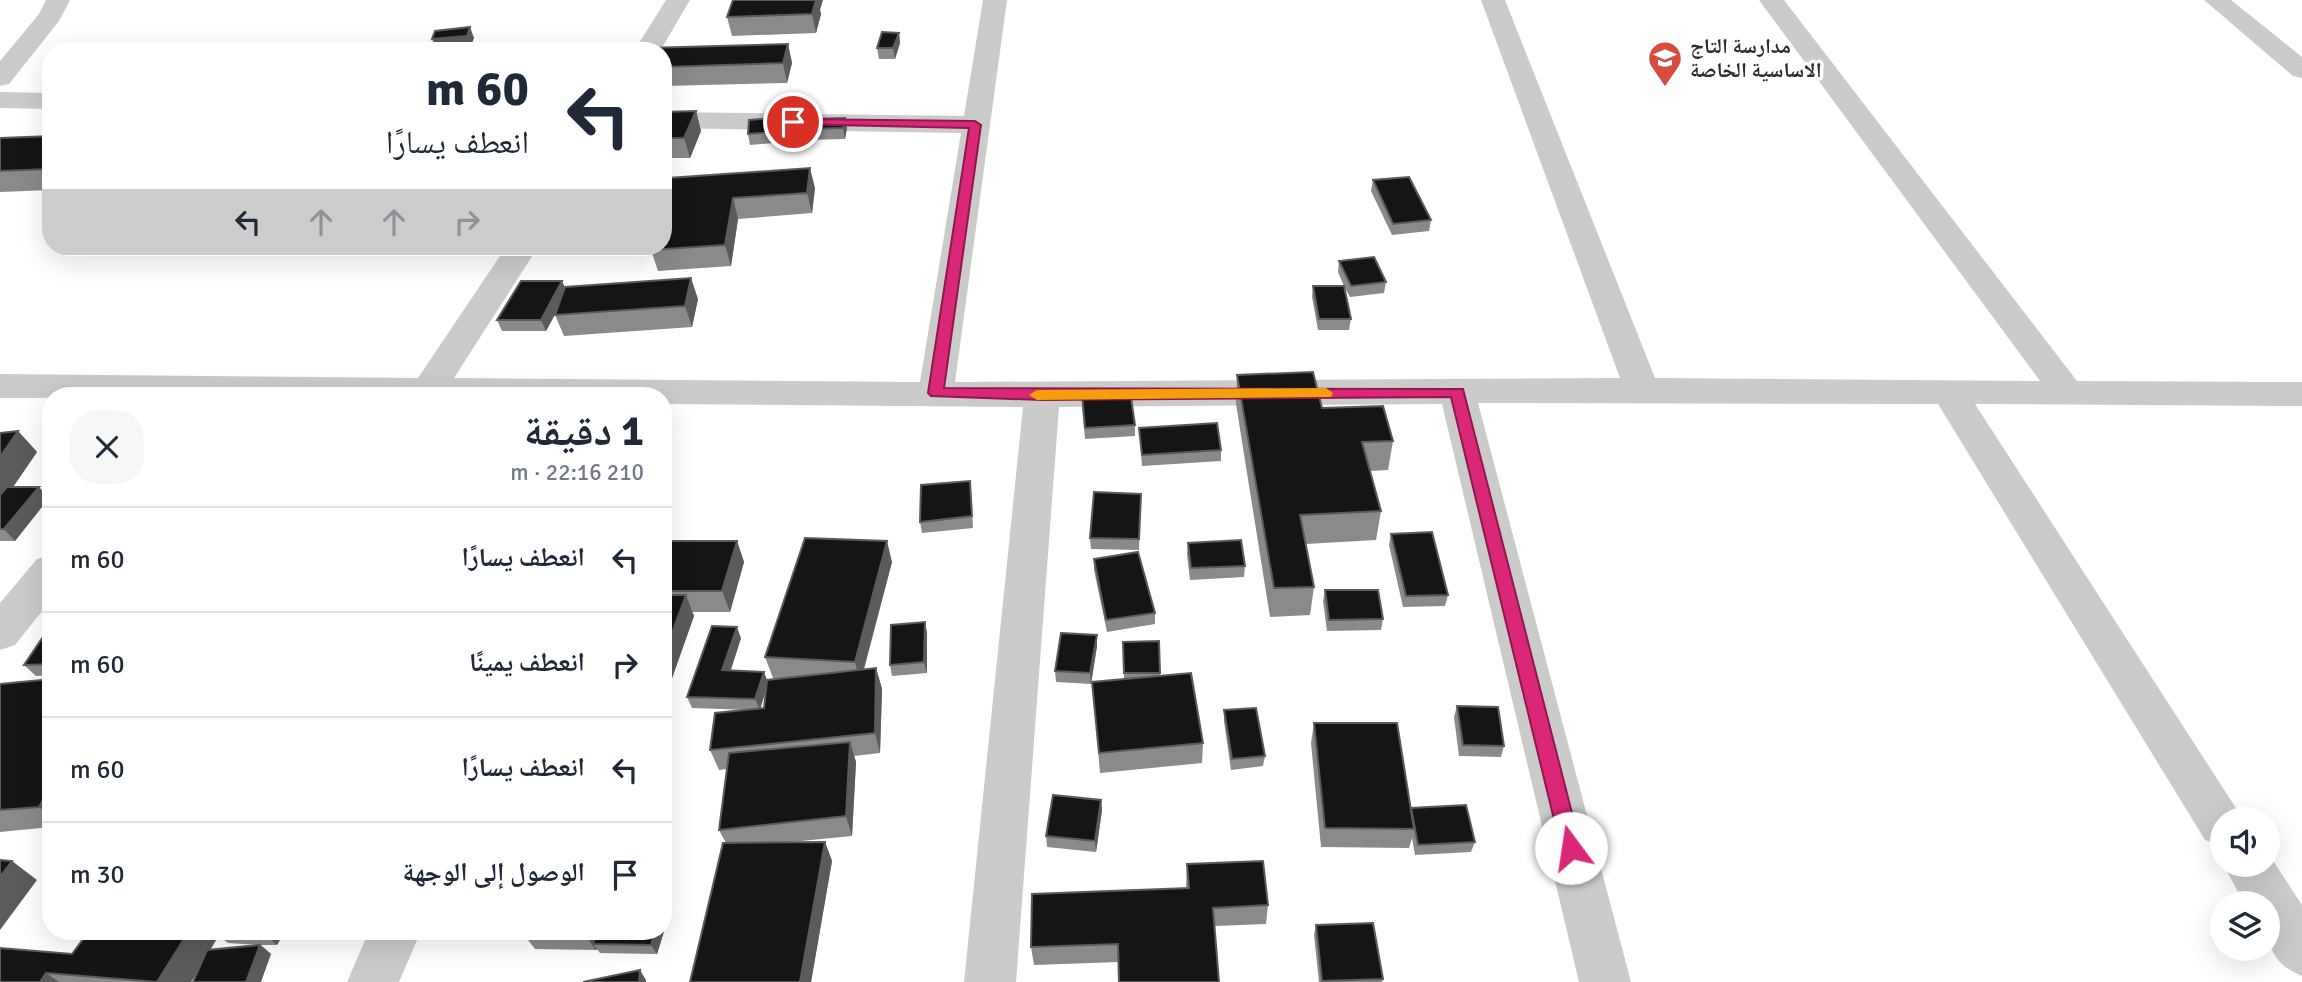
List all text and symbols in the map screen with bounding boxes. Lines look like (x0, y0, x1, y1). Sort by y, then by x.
place label: مدارسة التاج الاساسية الخاصة (1690, 33, 1822, 83)
school or university icon: مدارسة التاج الاساسية الخاصة (1646, 39, 1684, 88)
text: 60 m (426, 59, 529, 119)
icon: left (553, 70, 644, 161)
pin (763, 92, 823, 152)
icon: arrive (774, 103, 812, 141)
text: انعطف يسارًا (386, 123, 529, 162)
icon: left (229, 203, 267, 241)
icon: ahead (302, 203, 340, 241)
icon: ahead (375, 203, 413, 241)
icon: right (448, 203, 486, 241)
text: 1 دقيقة (524, 406, 644, 457)
button: close (70, 410, 144, 484)
text: 210 m · 22:16 (510, 458, 644, 487)
icon: left (606, 541, 644, 579)
text: انعطف يسارًا (461, 542, 585, 574)
text: 60 m (70, 544, 125, 576)
icon: right (606, 646, 644, 684)
text: انعطف يمينًا (469, 647, 585, 679)
text: 60 m (70, 649, 125, 681)
icon: left (606, 751, 644, 789)
text: انعطف يسارًا (461, 752, 585, 784)
text: 60 m (70, 754, 125, 786)
map controls (2210, 807, 2280, 961)
button: sound (2210, 807, 2280, 877)
position arrow (1534, 811, 1608, 885)
icon: arrive (606, 856, 644, 894)
text: الوصول إلى الوجهة (403, 857, 585, 889)
text: 30 m (70, 859, 125, 891)
button: layers (2210, 891, 2280, 961)

